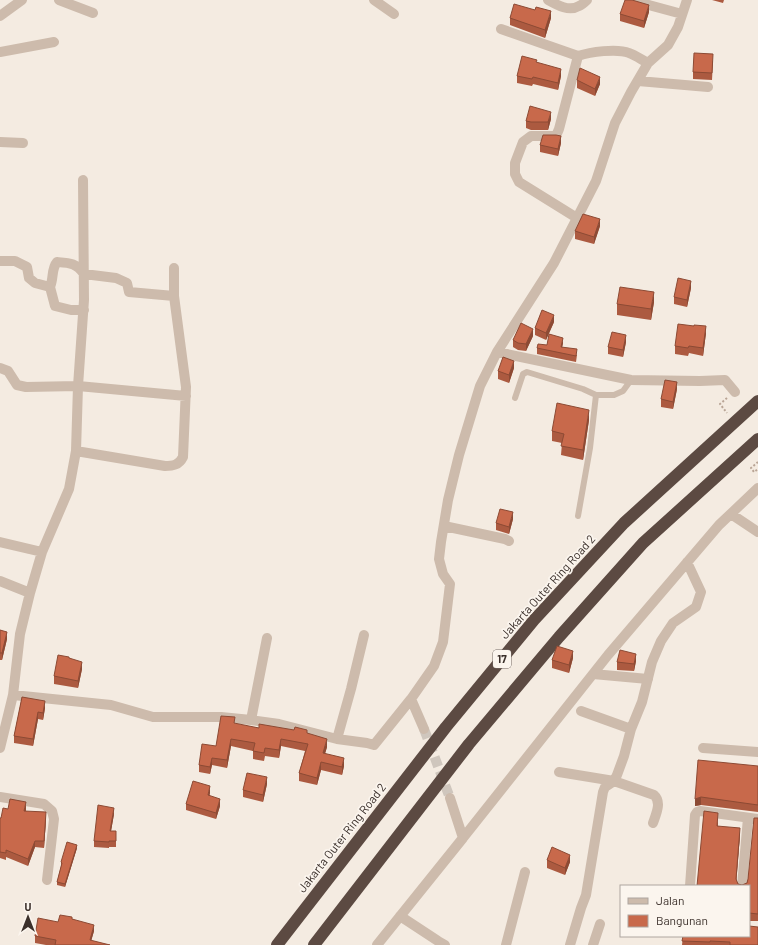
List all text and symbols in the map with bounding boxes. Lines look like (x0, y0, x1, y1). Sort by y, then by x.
street label: Jakarta Outer Ring Road 2 (497, 532, 598, 641)
road number: 17 (493, 650, 511, 668)
street label: Jakarta Outer Ring Road 2 (294, 780, 388, 895)
legend (620, 885, 750, 937)
text: Jalan (656, 893, 684, 907)
north arrow (8, 897, 48, 937)
text: U (25, 900, 32, 913)
text: Bangunan (656, 913, 708, 927)

